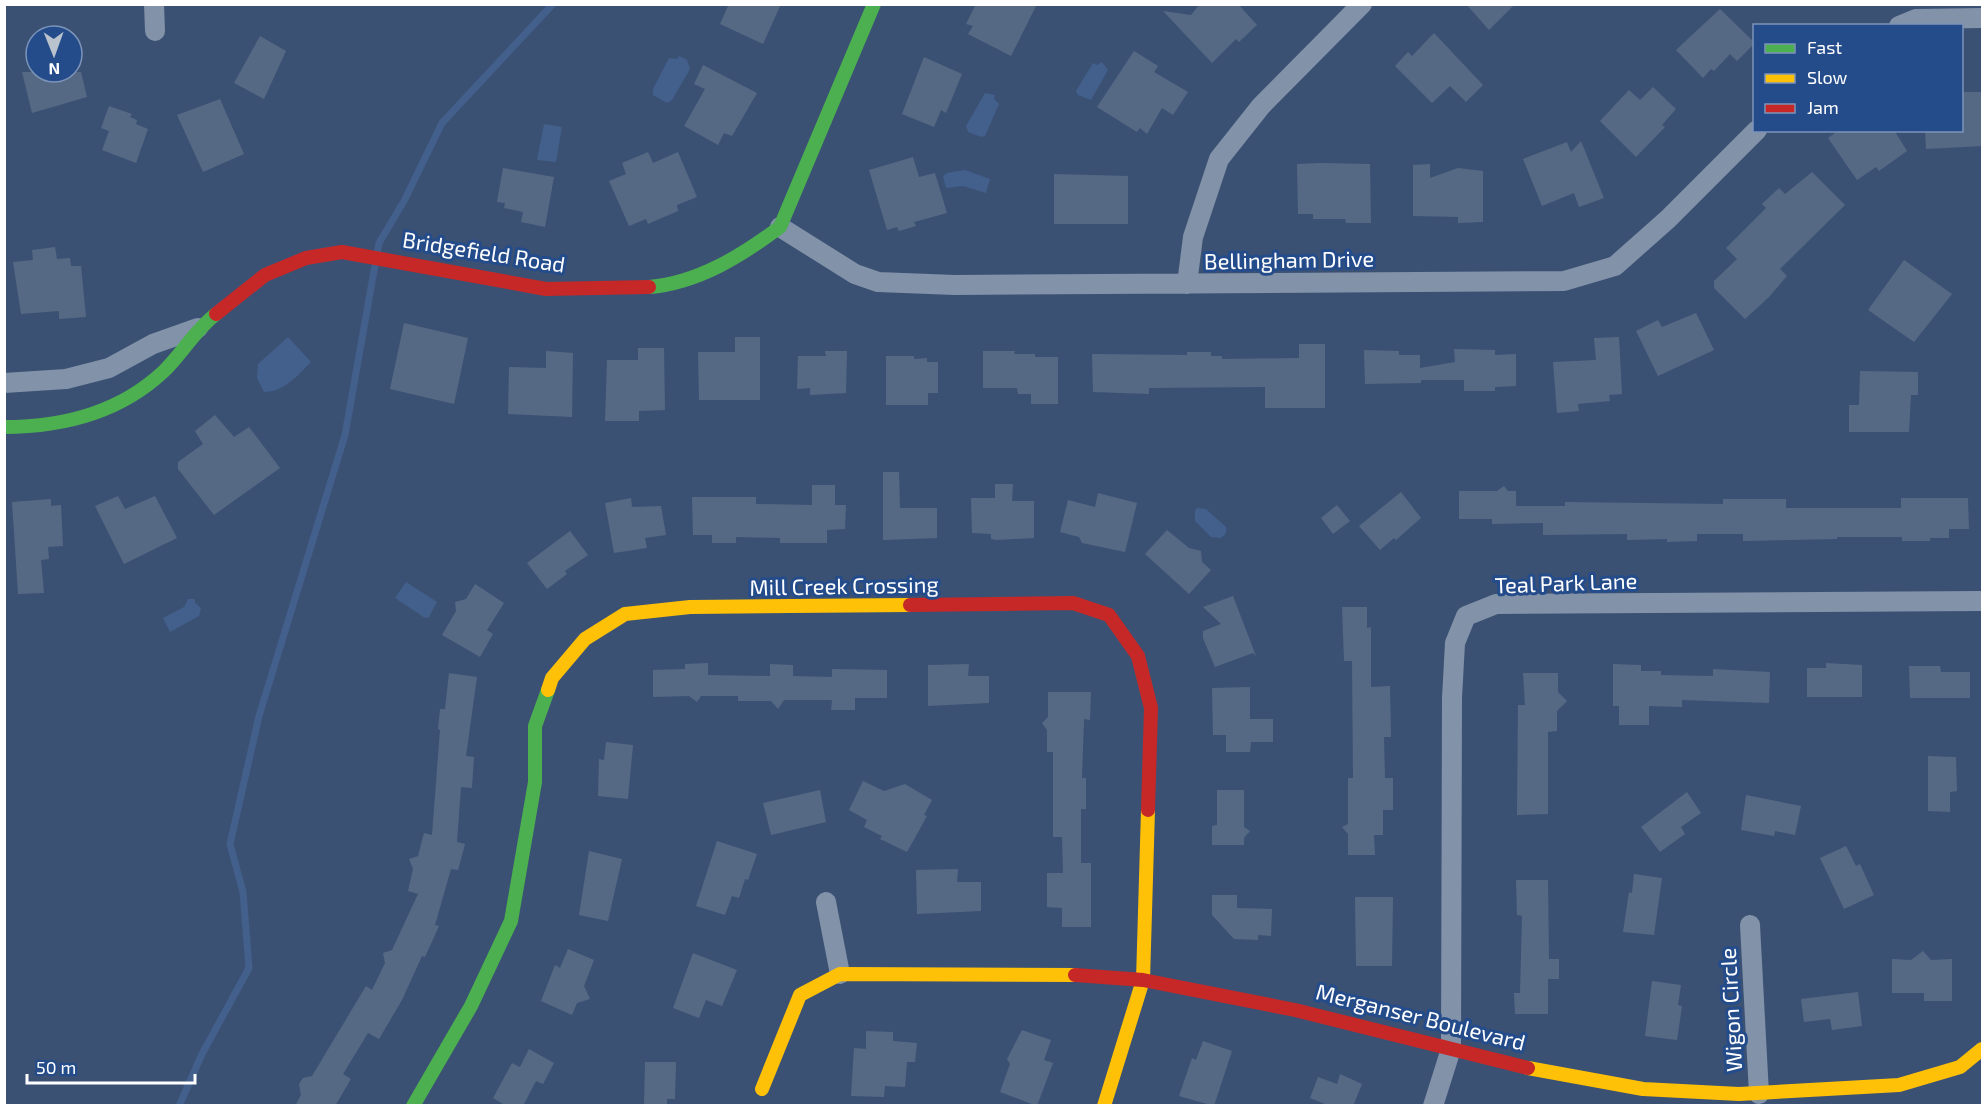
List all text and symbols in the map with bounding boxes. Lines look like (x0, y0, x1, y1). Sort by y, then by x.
north arrow (24, 24, 84, 84)
legend (1753, 24, 1963, 132)
text: Fast (1807, 36, 1842, 58)
text: N (48, 60, 60, 79)
text: Slow (1807, 66, 1848, 88)
text: Jam (1807, 96, 1839, 118)
street label: Bridgefield Road (401, 225, 567, 277)
street label: Bellingham Drive (1204, 245, 1374, 273)
street label: Teal Park Lane (1494, 567, 1638, 597)
street label: Mill Creek Crossing (749, 570, 939, 600)
street label: Wigon Circle (1714, 947, 1746, 1073)
street label: Merganser Boulevard (1314, 977, 1528, 1055)
scale bar (27, 1047, 195, 1085)
text: 50 m (36, 1056, 76, 1078)

